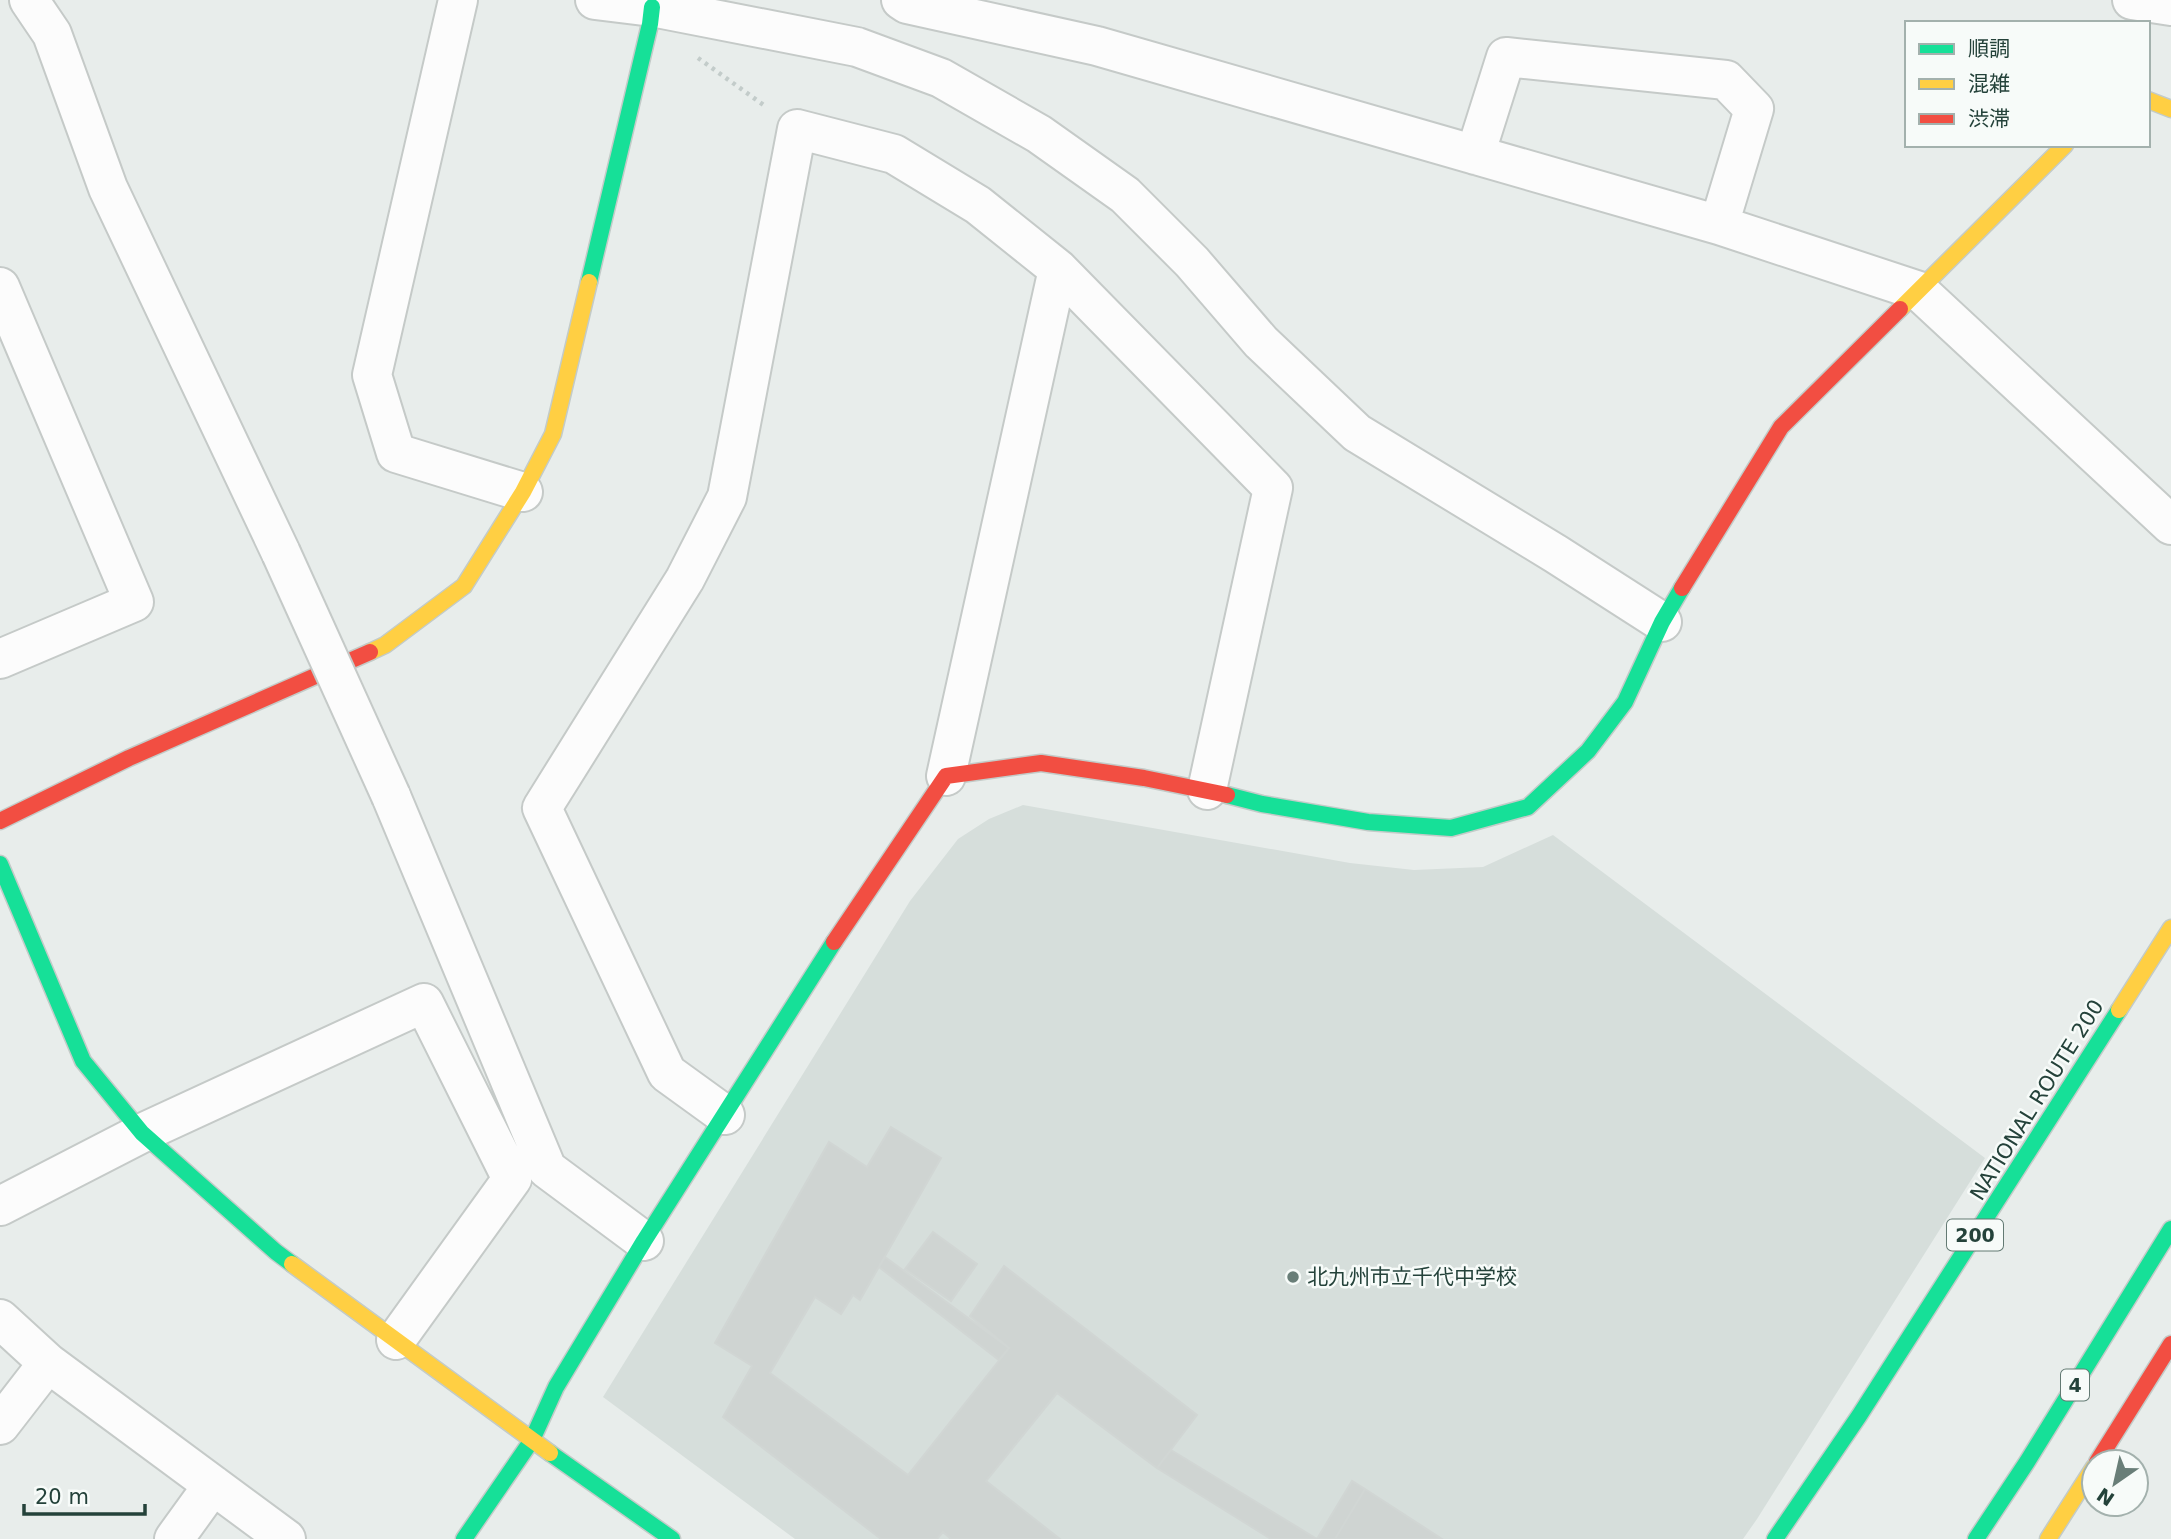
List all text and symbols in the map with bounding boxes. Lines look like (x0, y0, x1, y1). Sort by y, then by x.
legend (1905, 21, 2150, 147)
text: 順調 (1968, 37, 2010, 61)
text: 混雑 (1968, 72, 2010, 96)
text: 渋滞 (1968, 107, 2010, 131)
street label: NATIONAL ROUTE 200 (1965, 995, 2109, 1205)
road number: 200 (1947, 1219, 2003, 1250)
place label: 北九州市立千代中学校 (1307, 1265, 1517, 1289)
marker: 北九州市立千代中学校 (1285, 1269, 1301, 1285)
road number: 4 (2061, 1370, 2089, 1400)
north arrow (2080, 1448, 2150, 1518)
scale bar (24, 1472, 145, 1516)
text: N (2093, 1484, 2118, 1511)
text: 20 m (35, 1485, 89, 1509)

